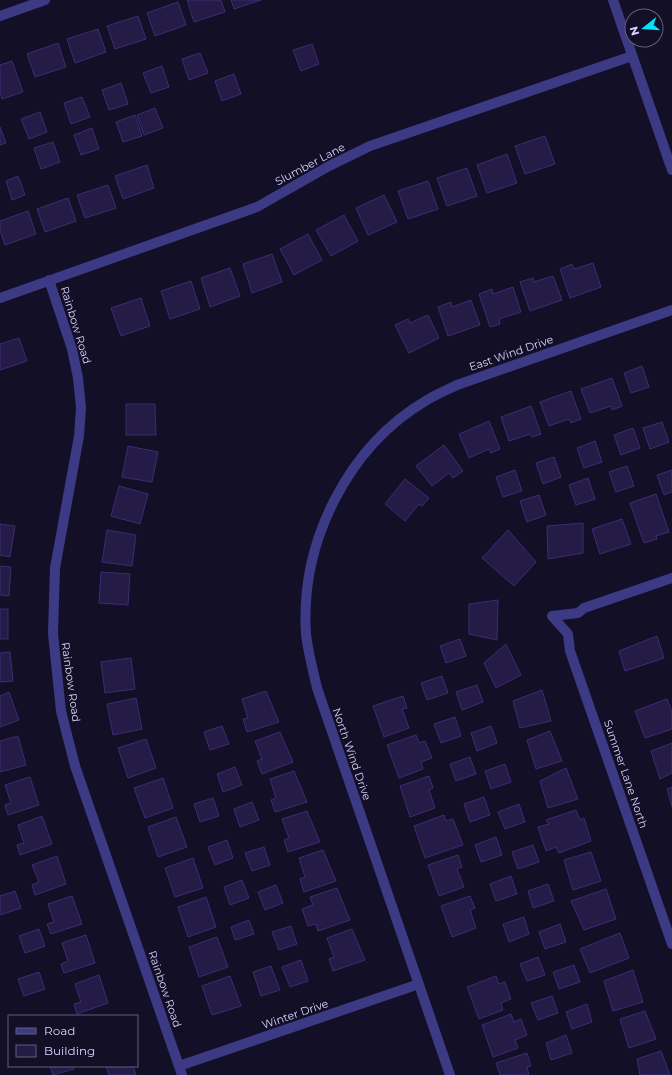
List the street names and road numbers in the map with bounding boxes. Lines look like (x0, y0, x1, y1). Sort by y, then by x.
street label: Slumber Lane (273, 140, 348, 188)
street label: Rainbow Road (58, 285, 94, 365)
street label: East Wind Drive (467, 332, 555, 374)
street label: Rainbow Road (58, 641, 84, 723)
street label: North Wind Drive (330, 706, 374, 802)
street label: Summer Lane North (601, 718, 651, 830)
street label: Rainbow Road (145, 949, 185, 1029)
street label: Winter Drive (260, 996, 330, 1032)

